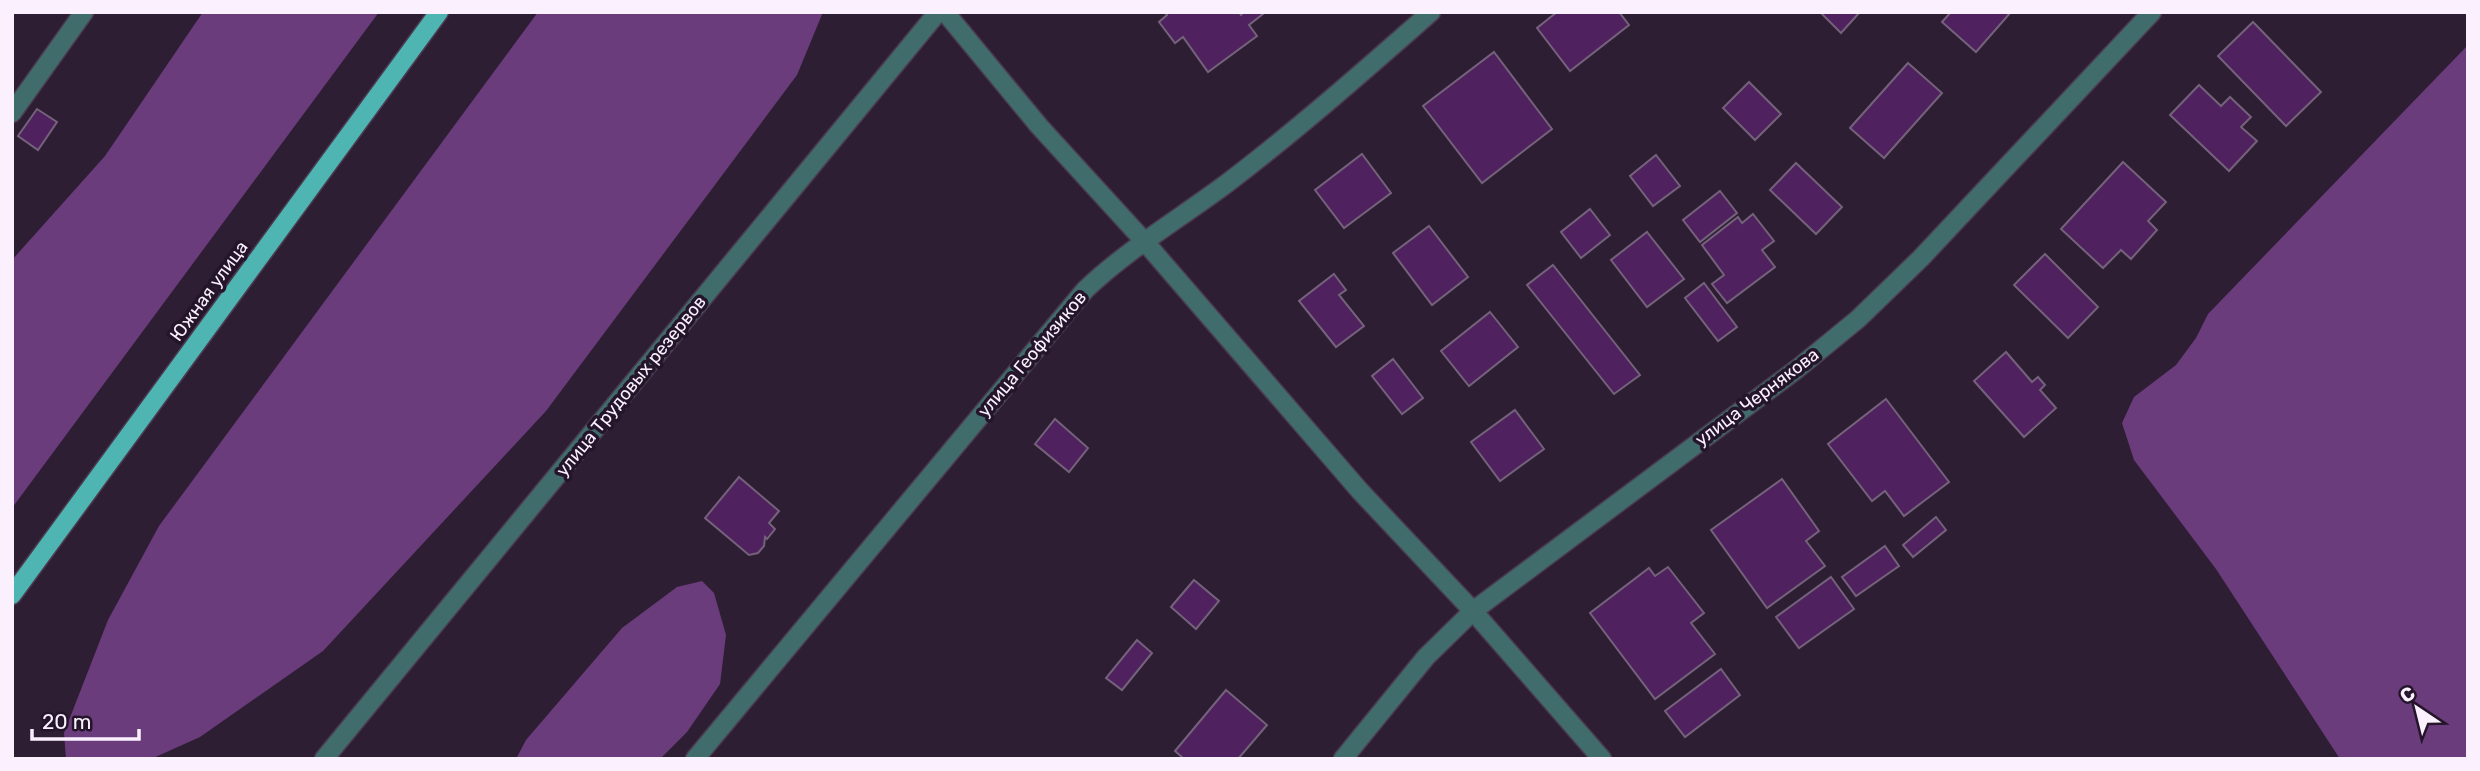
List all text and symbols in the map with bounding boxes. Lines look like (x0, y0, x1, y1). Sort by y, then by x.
street label: Южная улица (165, 237, 253, 345)
street label: улица Геофизиков (973, 287, 1091, 421)
street label: улица Трудовых резервов (551, 291, 711, 481)
street label: улица Чернякова (1691, 343, 1823, 451)
north arrow (2382, 673, 2452, 743)
text: С (2395, 681, 2420, 708)
scale bar (32, 698, 138, 742)
text: 20 m (42, 709, 91, 734)

